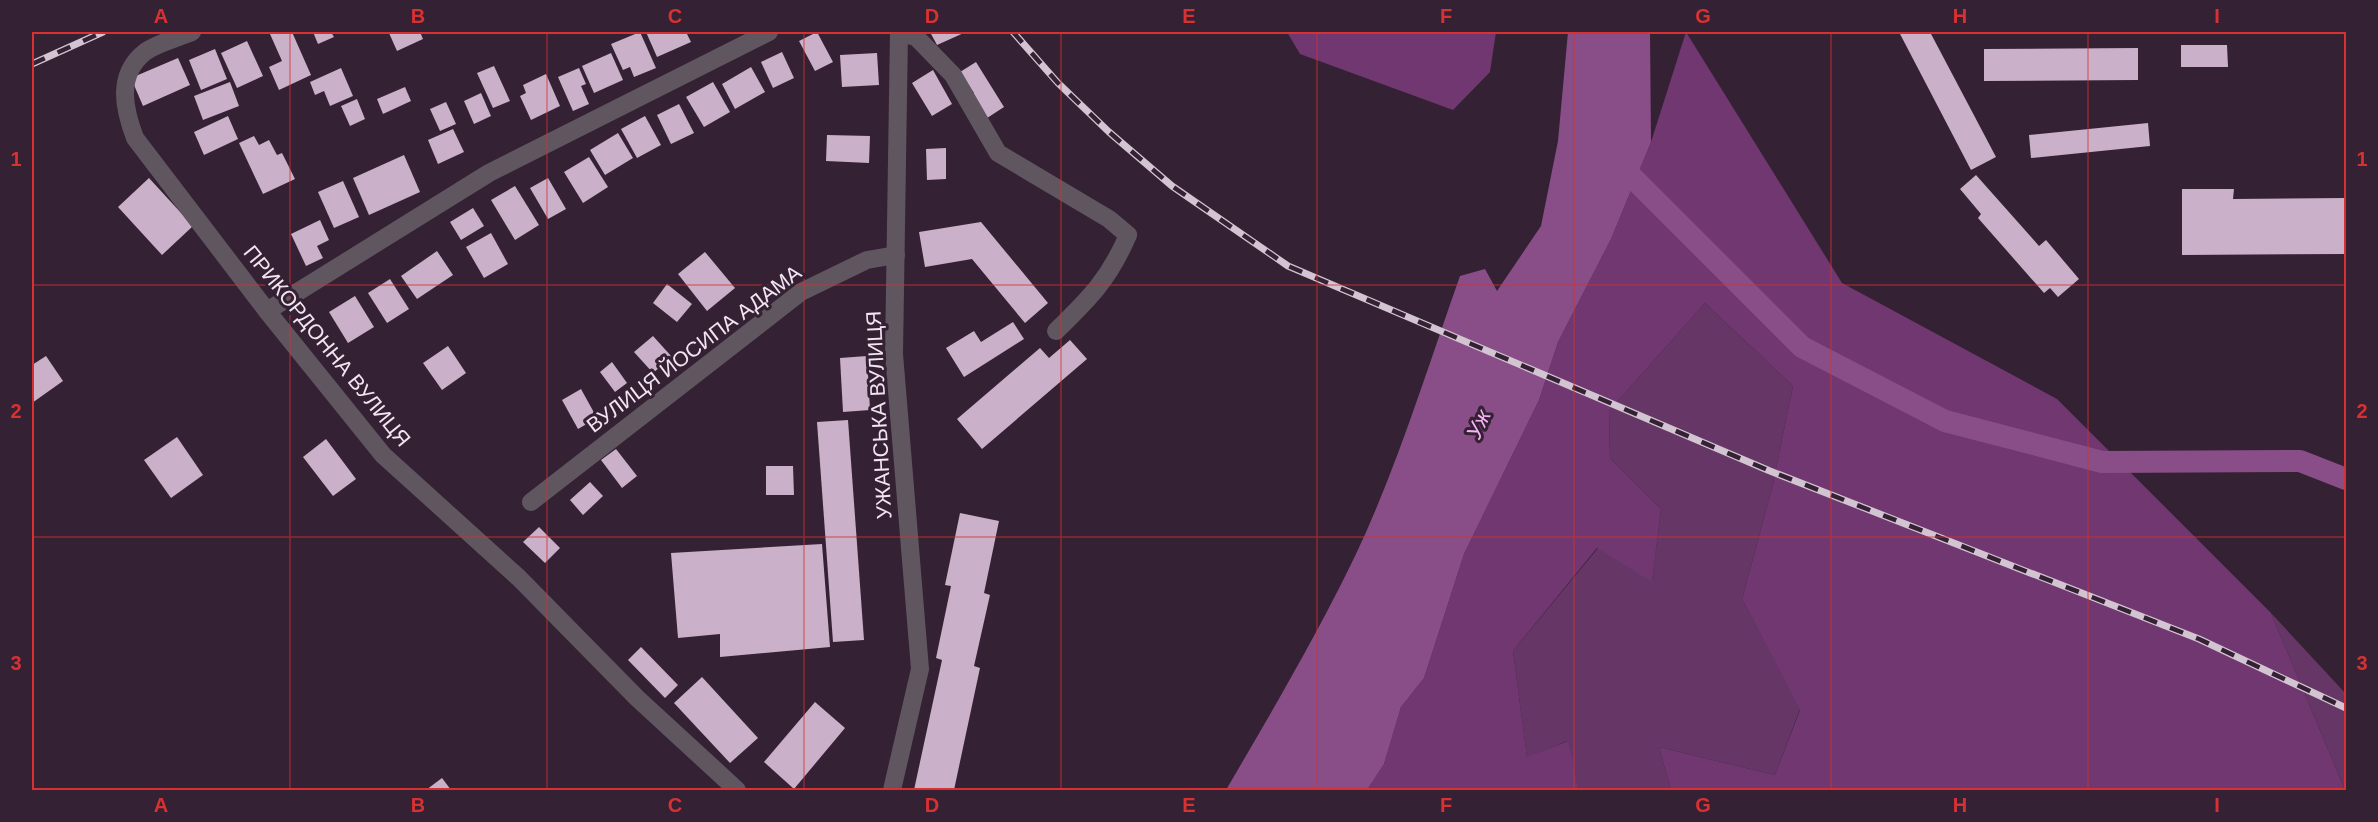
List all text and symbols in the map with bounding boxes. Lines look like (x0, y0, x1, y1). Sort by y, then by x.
text: A (154, 5, 168, 27)
text: B (411, 5, 425, 27)
text: C (668, 5, 682, 27)
text: D (925, 5, 939, 27)
text: E (1182, 5, 1196, 27)
text: F (1440, 5, 1452, 27)
text: G (1695, 5, 1711, 27)
text: H (1953, 5, 1967, 27)
text: I (2214, 5, 2220, 27)
text: 1 (10, 148, 22, 170)
text: 1 (2356, 148, 2368, 170)
street label: ПРИКОРДОННА ВУЛИЦЯ (239, 241, 415, 451)
street label: ВУЛИЦЯ ЙОСИПА АДАМА (582, 260, 805, 437)
street label: УЖАНСЬКА ВУЛИЦЯ (862, 310, 895, 520)
text: 2 (10, 400, 22, 422)
text: 2 (2356, 400, 2368, 422)
water label: Уж (1461, 405, 1496, 444)
text: 3 (10, 652, 22, 674)
text: 3 (2356, 652, 2368, 674)
text: A (154, 794, 168, 816)
text: B (411, 794, 425, 816)
text: C (668, 794, 682, 816)
text: D (925, 794, 939, 816)
text: E (1182, 794, 1196, 816)
text: F (1440, 794, 1452, 816)
text: G (1695, 794, 1711, 816)
text: H (1953, 794, 1967, 816)
text: I (2214, 794, 2220, 816)

